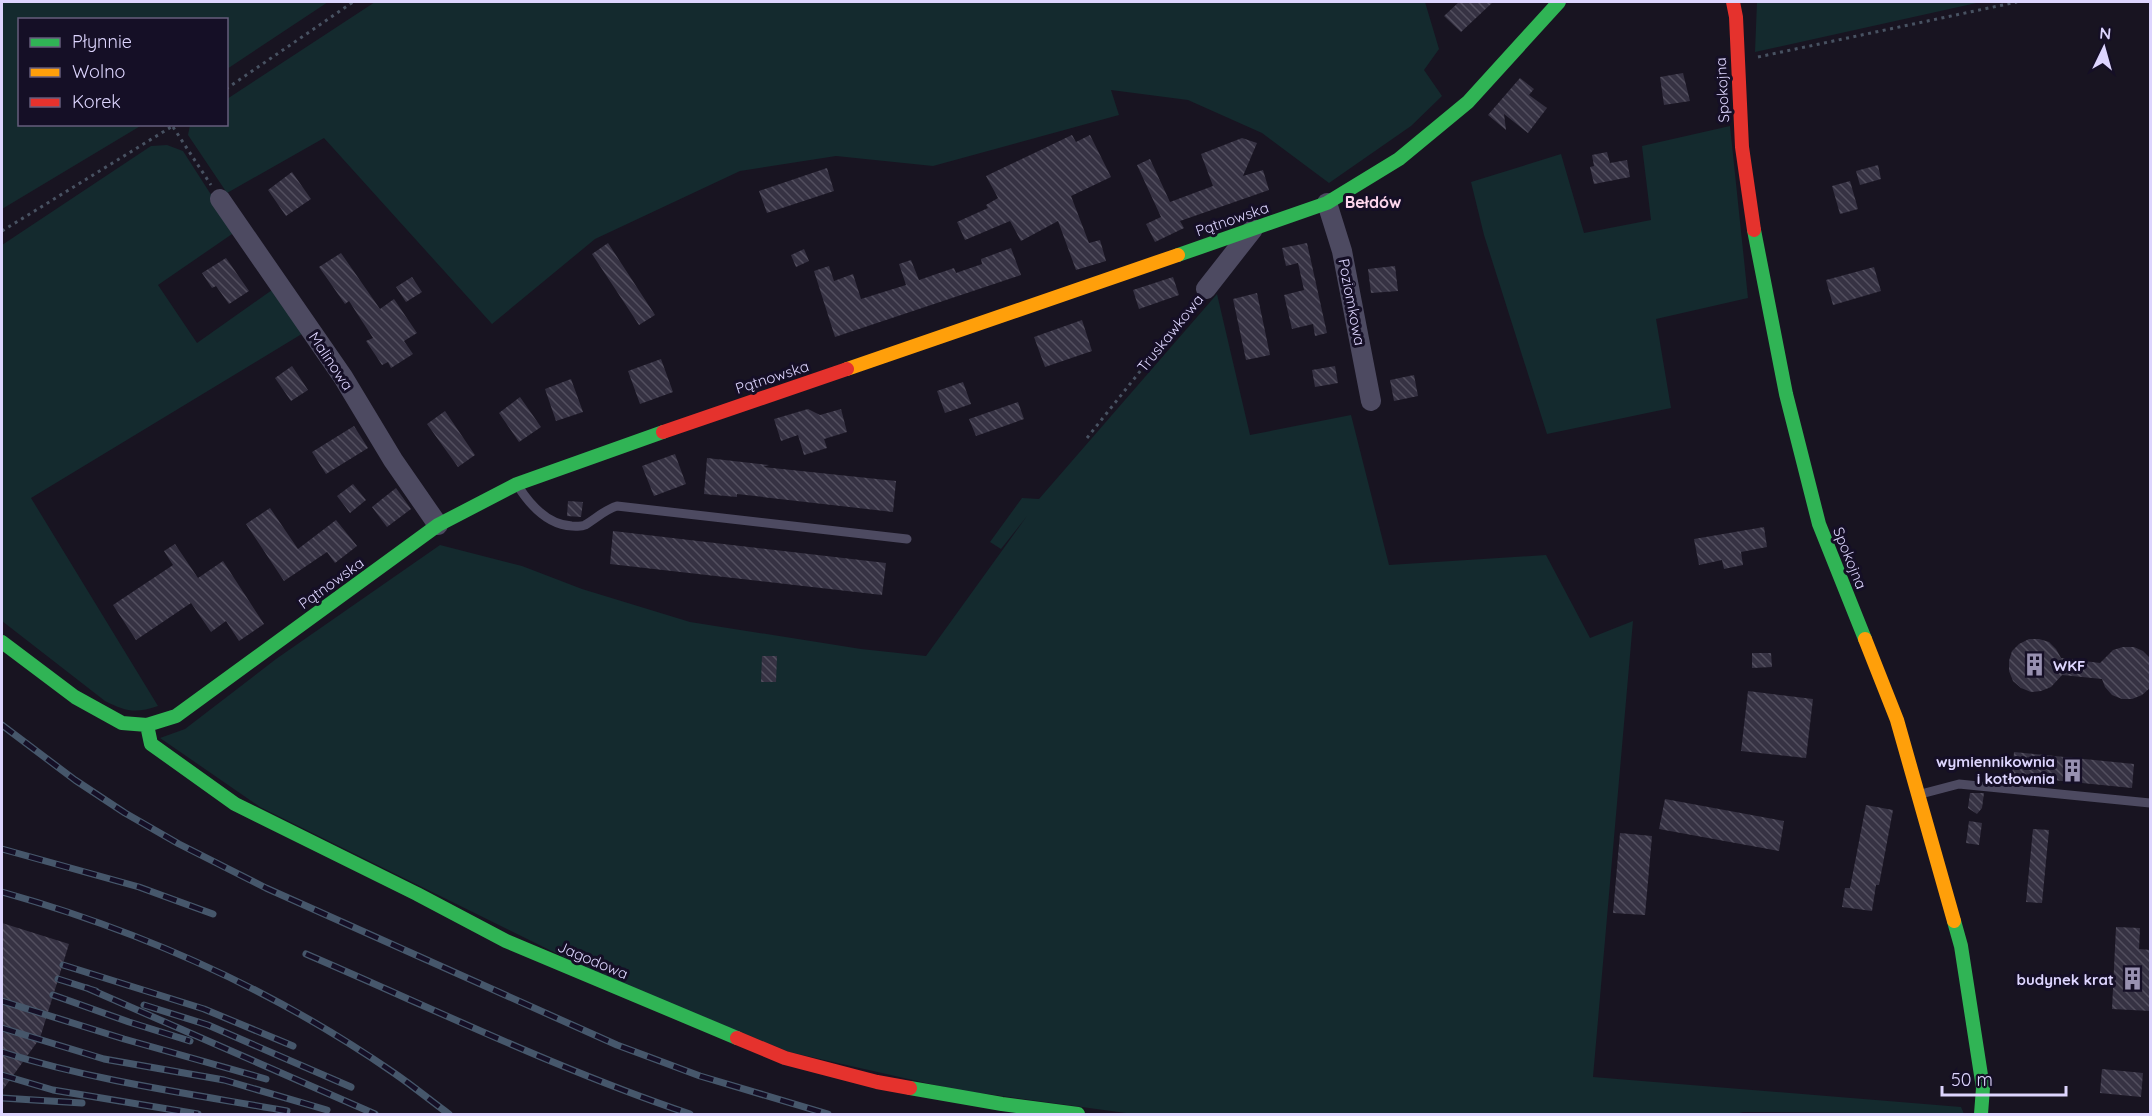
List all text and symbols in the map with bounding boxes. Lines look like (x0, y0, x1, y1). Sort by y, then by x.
legend (18, 18, 228, 126)
north arrow (2074, 18, 2134, 78)
text: N (2099, 23, 2112, 44)
text: Płynnie (72, 30, 132, 53)
street label: Spokojna (1711, 57, 1733, 123)
text: Wolno (72, 60, 125, 83)
text: Korek (72, 90, 121, 113)
district label: Bełdów (1345, 192, 1401, 212)
street label: Pątnowska (1193, 198, 1271, 240)
street label: Poziomkowa (1334, 257, 1370, 347)
street label: Truskawkowa (1133, 290, 1207, 376)
street label: Malinowa (305, 328, 357, 394)
street label: Pątnowska (733, 356, 811, 398)
street label: Spokojna (1829, 524, 1871, 592)
street label: Pątnowska (295, 553, 367, 613)
building icon: WKF (2022, 652, 2048, 678)
place label: WKF (2053, 656, 2085, 675)
place label: wymiennikownia i kotłownia (1936, 752, 2055, 788)
building icon: wymiennikownia i kotłownia (2060, 757, 2086, 783)
street label: Jagodowa (555, 937, 631, 983)
building icon: budynek krat (2119, 966, 2145, 992)
place label: budynek krat (2017, 970, 2114, 989)
scale bar (1942, 1059, 2066, 1097)
text: 50 m (1951, 1068, 1993, 1091)

